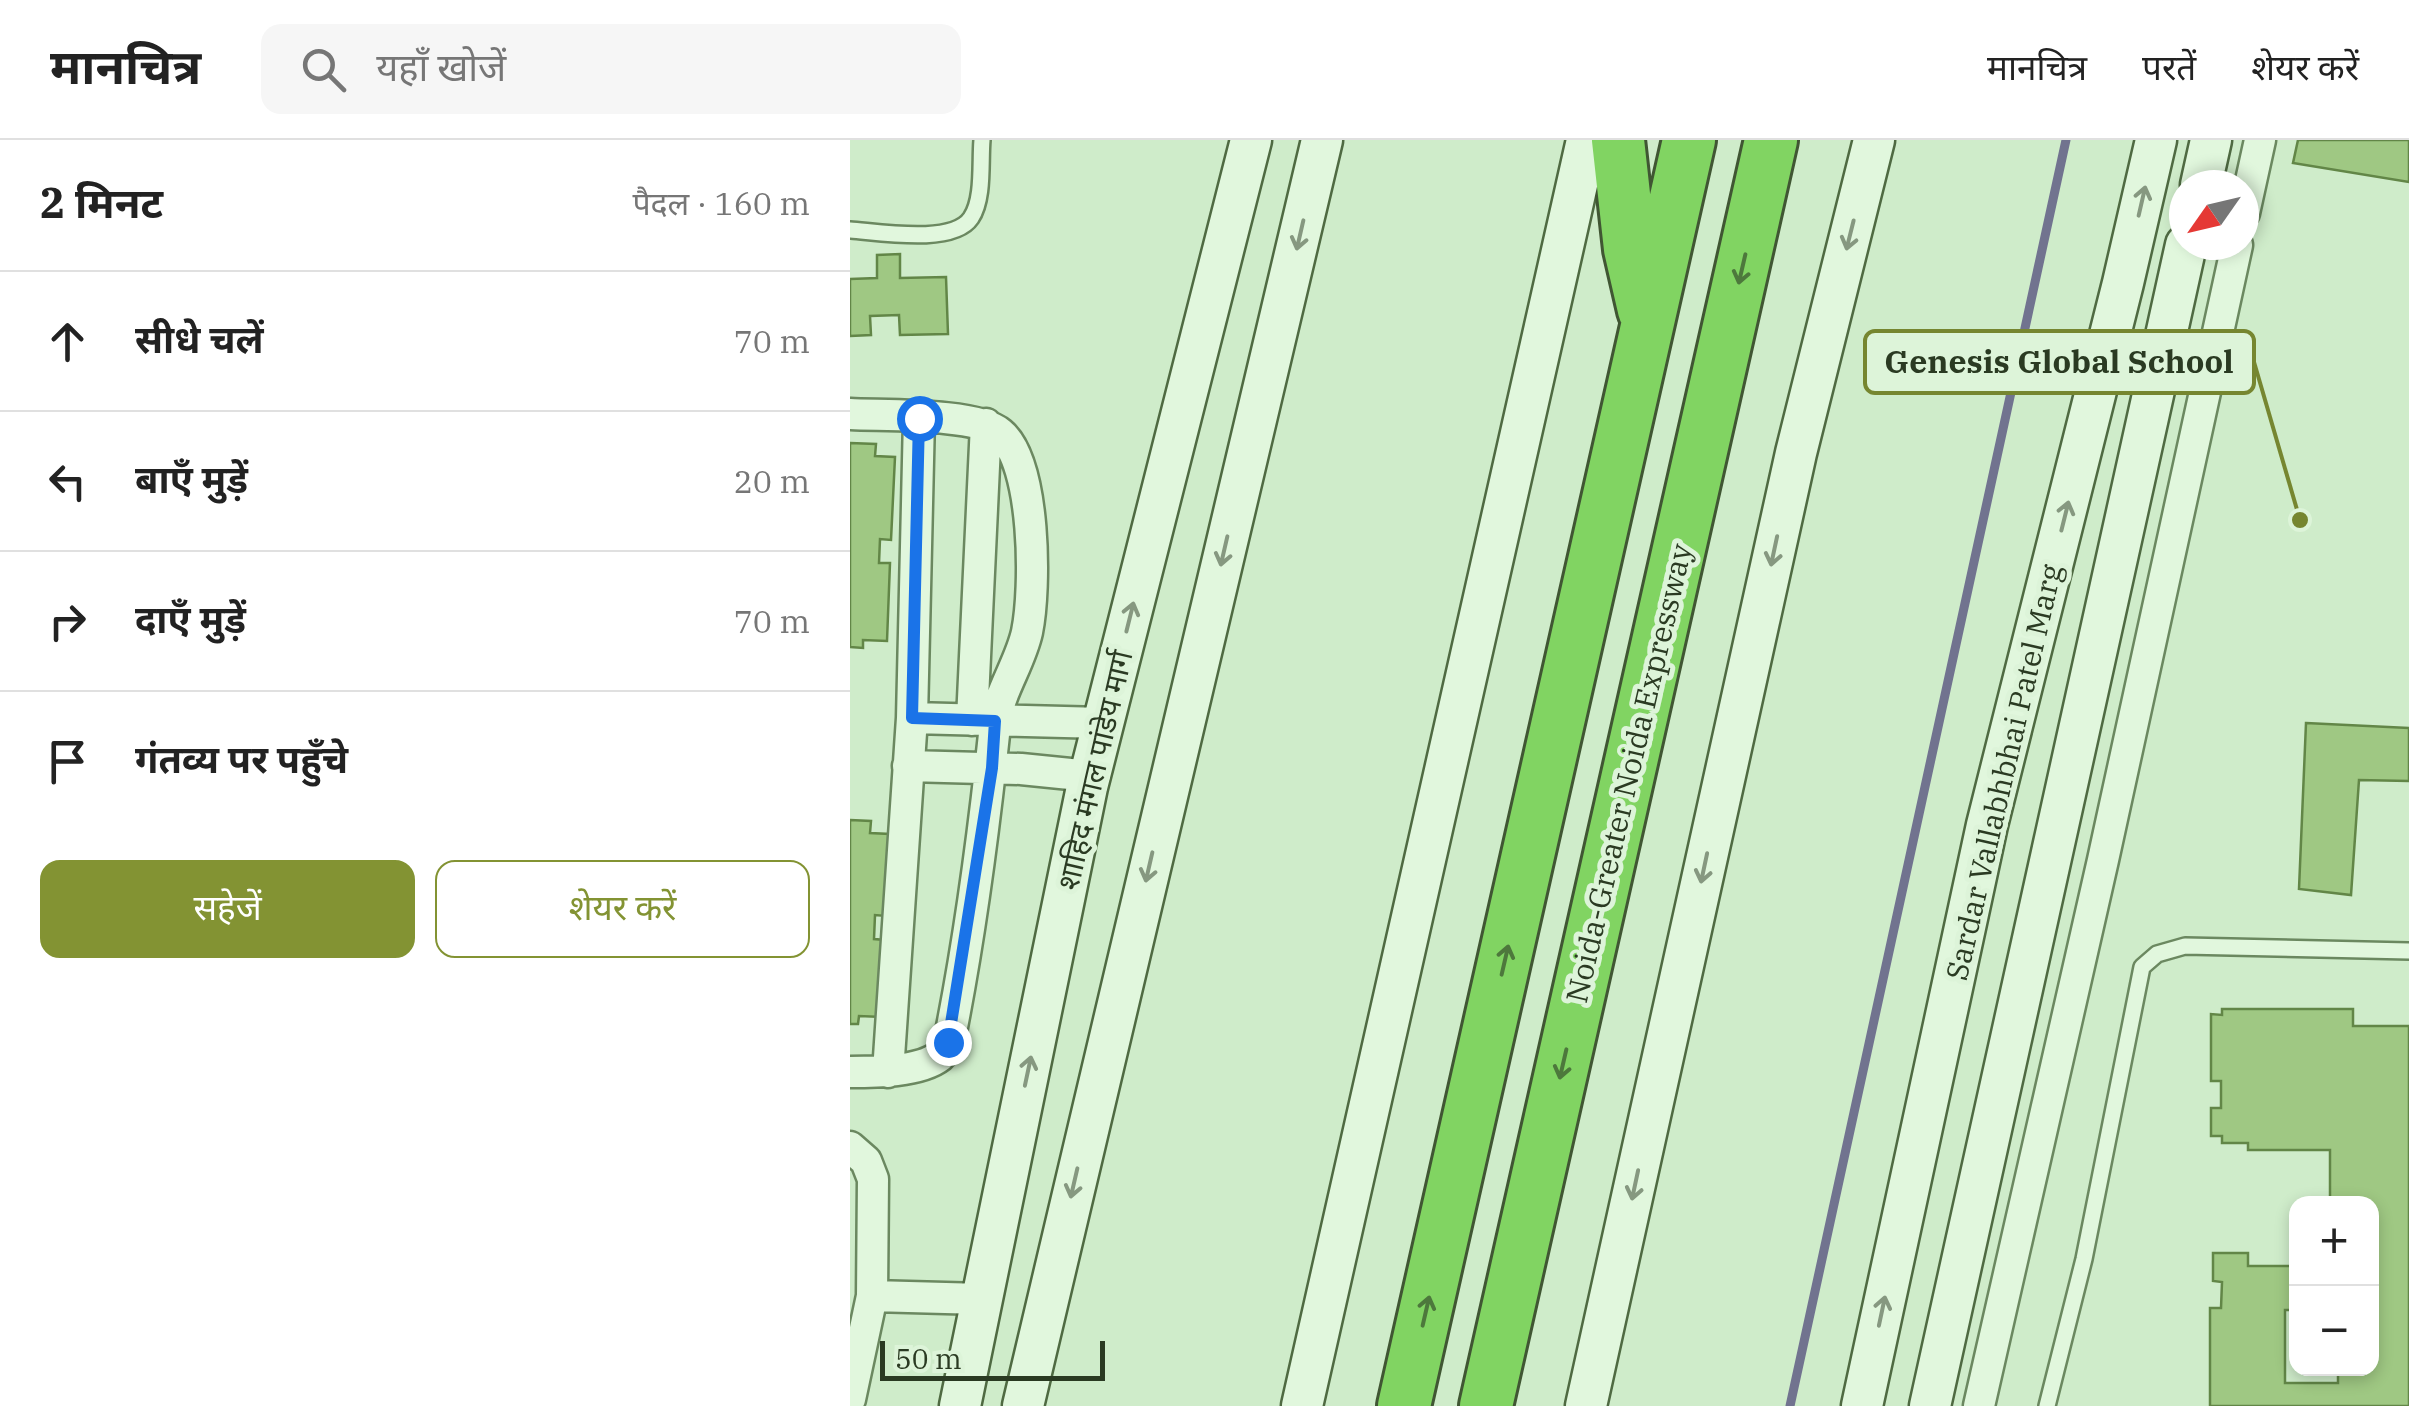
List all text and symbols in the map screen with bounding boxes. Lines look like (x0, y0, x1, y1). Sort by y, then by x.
search box (261, 24, 961, 114)
text: मानचित्र (50, 35, 201, 97)
icon: search (296, 42, 351, 97)
text: यहाँ खोजें (376, 42, 506, 91)
text: मानचित्र (1987, 44, 2087, 90)
text: परतें (2142, 44, 2196, 90)
text: शेयर करें (2251, 44, 2359, 90)
north arrow (2169, 170, 2259, 260)
text: 2 मिनट (40, 175, 163, 230)
text: पैदल · 160 m (632, 182, 810, 224)
one-way arrow (2134, 186, 2152, 218)
one-way arrow (1290, 218, 1308, 250)
one-way arrow (1840, 219, 1859, 250)
one-way arrow (1732, 252, 1750, 284)
icon: ahead (40, 314, 95, 369)
text: सीधे चलें (135, 314, 264, 363)
text: 70 m (734, 320, 810, 362)
callout: Genesis Global School (1865, 331, 2254, 393)
text: Genesis Global School (1884, 340, 2234, 382)
route start (897, 396, 943, 442)
icon: left (40, 454, 95, 509)
text: बाएँ मुड़ें (135, 454, 248, 503)
text: 20 m (734, 460, 810, 502)
one-way arrow (2056, 501, 2075, 533)
one-way arrow (1764, 534, 1783, 566)
one-way arrow (1214, 535, 1233, 566)
street label: Noida-Greater Noida Expressway (1556, 540, 1700, 1006)
street label: Sardar Vallabhbhai Patel Marg (1936, 560, 2070, 984)
icon: right (40, 594, 95, 649)
text: दाएँ मुड़ें (135, 594, 246, 643)
text: 70 m (734, 600, 810, 642)
one-way arrow (1122, 602, 1140, 634)
street label: शाहिद मंगल पांडेय मार्ग (1047, 645, 1141, 894)
icon: arrive (40, 734, 95, 789)
text: गंतव्य पर पहुँचे (135, 734, 348, 783)
one-way arrow (1139, 850, 1157, 882)
one-way arrow (1694, 851, 1713, 883)
button: सहेजें (40, 860, 415, 958)
button: शेयर करें (435, 860, 810, 958)
one-way arrow (1497, 945, 1515, 977)
route end (926, 1020, 972, 1066)
one-way arrow (1553, 1047, 1571, 1079)
one-way arrow (1020, 1055, 1039, 1087)
one-way arrow (1064, 1166, 1082, 1198)
one-way arrow (1624, 1168, 1643, 1200)
map controls (2289, 1196, 2379, 1376)
button: + (2289, 1196, 2379, 1286)
button: − (2289, 1286, 2379, 1376)
one-way arrow (1417, 1296, 1436, 1328)
one-way arrow (1874, 1296, 1893, 1328)
scale bar (880, 1336, 1105, 1380)
text: 50 m (895, 1340, 962, 1377)

